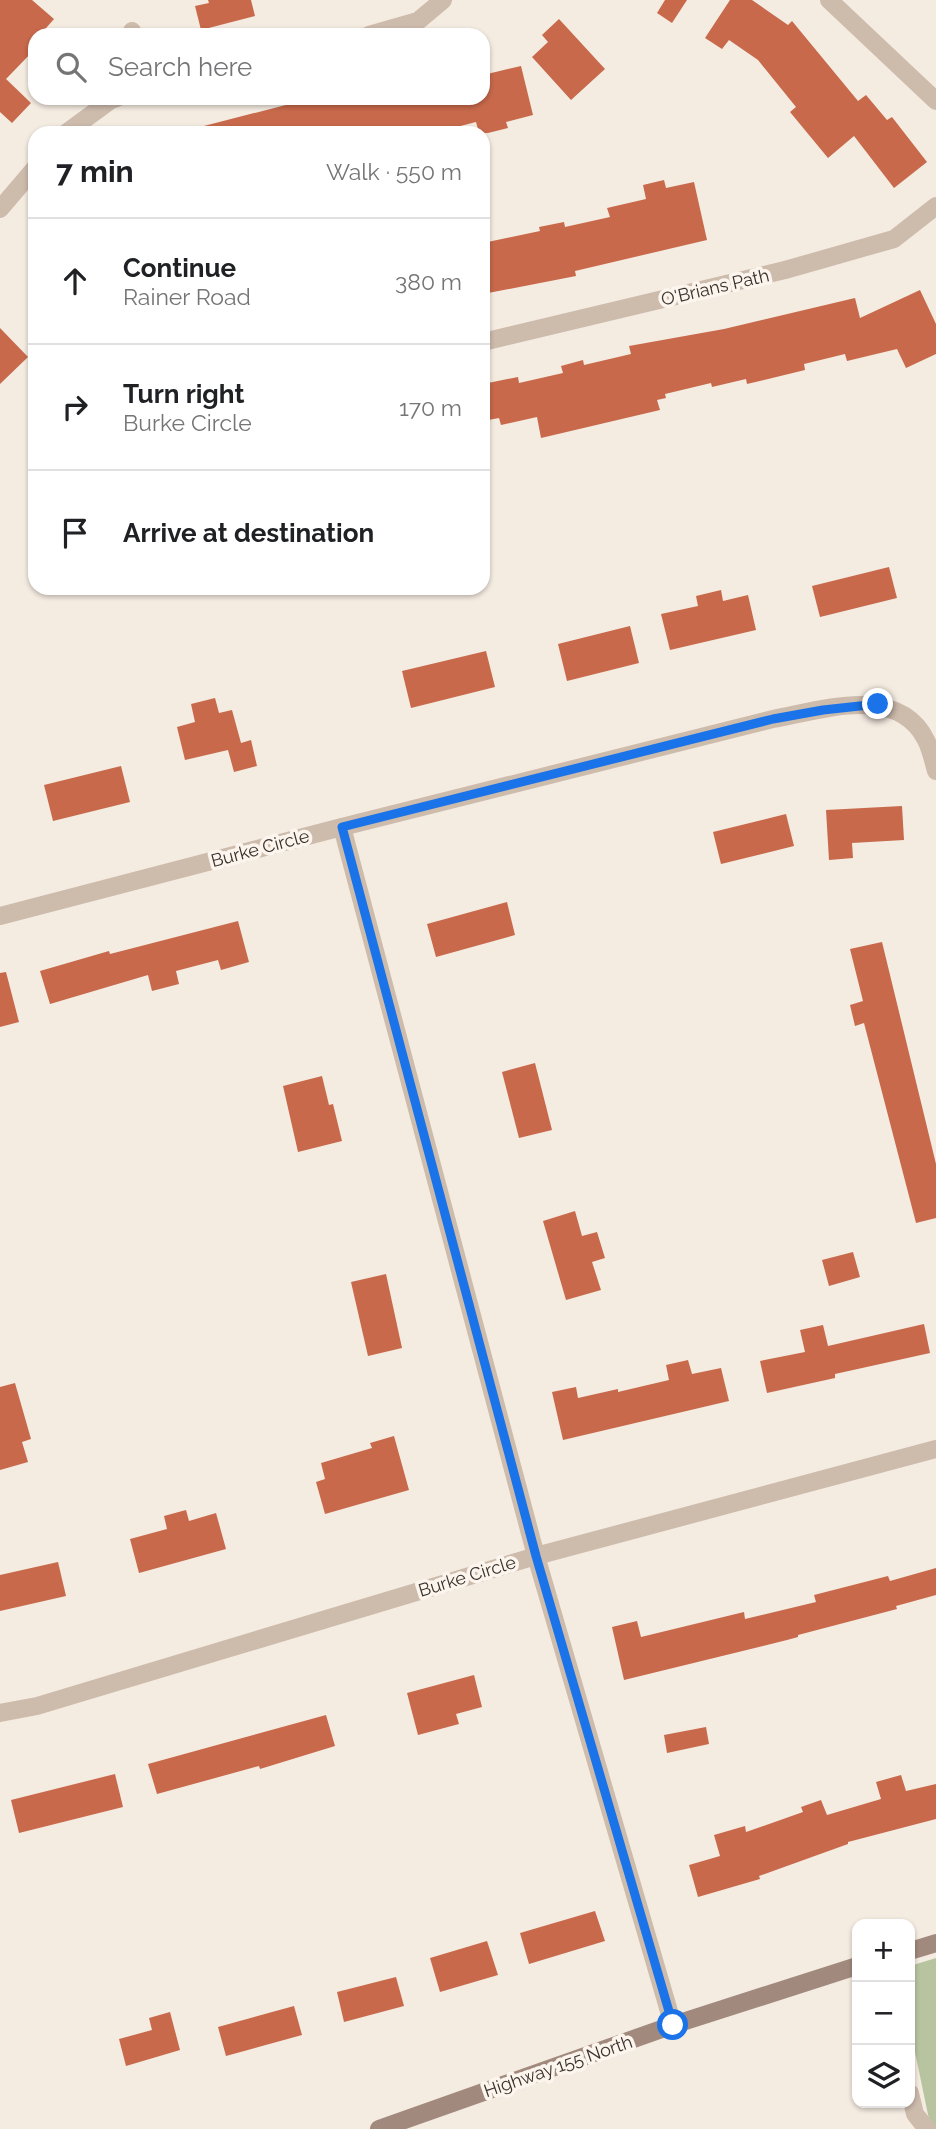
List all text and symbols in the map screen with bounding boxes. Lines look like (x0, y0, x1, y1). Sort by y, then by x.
search box (28, 28, 490, 105)
icon: search (52, 48, 90, 86)
text: Search here (108, 52, 252, 82)
text: 7 min (56, 154, 134, 189)
text: Walk · 550 m (326, 158, 462, 185)
text: Continue (123, 253, 236, 283)
icon: ahead (56, 262, 94, 300)
street label: O'Brians Path (659, 264, 771, 310)
text: 380 m (395, 268, 462, 295)
text: Rainer Road (123, 283, 251, 310)
text: Turn right (123, 379, 244, 409)
icon: right (56, 388, 94, 426)
text: 170 m (399, 394, 462, 421)
text: Burke Circle (123, 409, 252, 436)
icon: arrive (56, 514, 94, 552)
text: Arrive at destination (123, 518, 374, 548)
route end (862, 688, 893, 719)
street label: Burke Circle (209, 825, 312, 871)
street label: Burke Circle (416, 1551, 519, 1601)
map controls (852, 1919, 915, 2108)
button: + (852, 1919, 915, 1982)
button: − (852, 1982, 915, 2045)
route start (657, 2009, 688, 2040)
street label: Highway 155 North (481, 2031, 635, 2101)
button: layers (852, 2045, 915, 2108)

